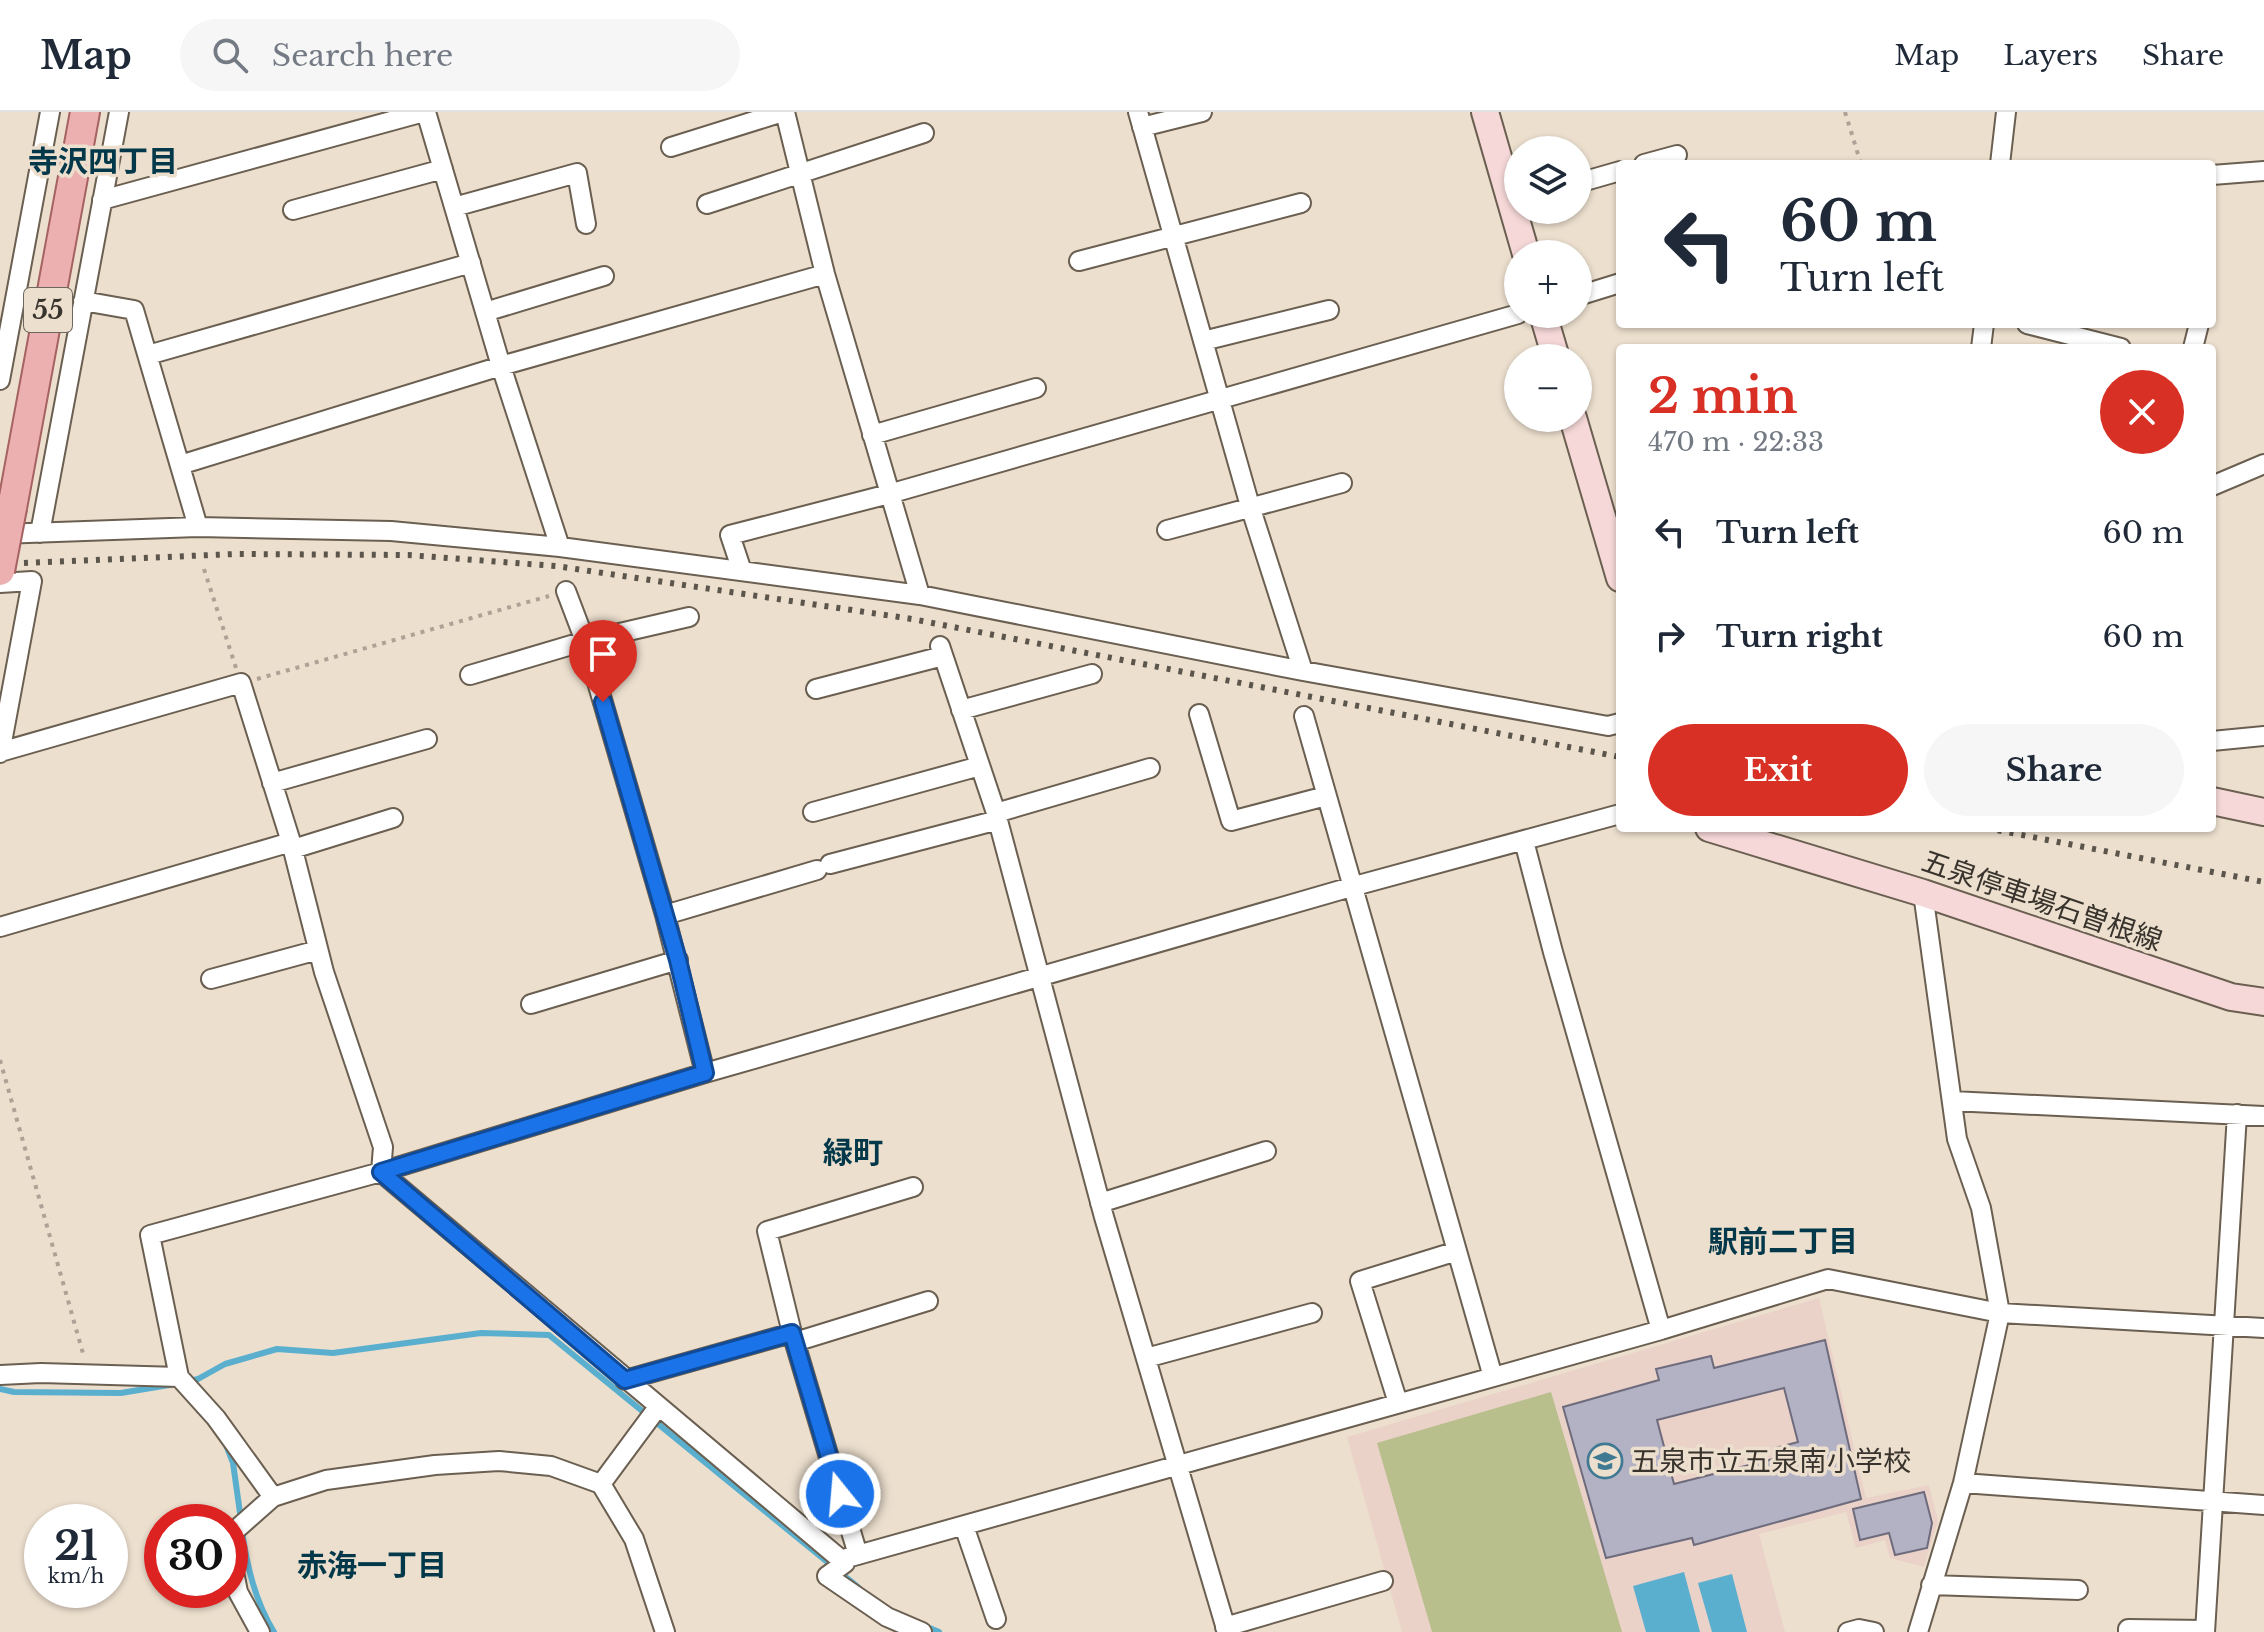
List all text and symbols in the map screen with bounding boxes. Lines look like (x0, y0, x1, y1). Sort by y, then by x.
search box (180, 19, 740, 91)
text: Map (40, 32, 132, 79)
icon: search (208, 33, 252, 77)
text: Search here (272, 37, 453, 74)
text: Map (1894, 38, 1959, 73)
text: Layers (2003, 38, 2098, 73)
text: Share (2142, 38, 2224, 73)
map controls (1504, 136, 1592, 432)
button: layers (1504, 136, 1592, 224)
district label: 寺沢四丁目 (28, 143, 178, 180)
text: 60 m (1780, 187, 1937, 256)
icon: left (1648, 192, 1752, 296)
button: + (1504, 240, 1592, 328)
text: Turn left (1780, 256, 1944, 301)
road number: 55 (24, 288, 72, 332)
button: − (1504, 344, 1592, 432)
text: 2 min (1648, 366, 1797, 426)
button: close (2100, 370, 2184, 454)
text: 470 m · 22:33 (1648, 426, 1824, 458)
icon: left (1648, 510, 1692, 554)
text: Turn left (1716, 514, 1859, 551)
text: 60 m (2102, 514, 2184, 551)
icon: right (1648, 614, 1692, 658)
text: Turn right (1716, 618, 1883, 655)
text: 60 m (2102, 618, 2184, 655)
pin (569, 620, 637, 702)
icon: arrive (581, 632, 625, 676)
button: Exit (1648, 724, 1908, 816)
button: Share (1924, 724, 2184, 816)
street label: 五泉停車場石曽根線 (1917, 843, 2167, 959)
district label: 緑町 (823, 1134, 883, 1171)
district label: 駅前二丁目 (1708, 1223, 1858, 1260)
school or university icon: 五泉市立五泉南小学校 (1586, 1442, 1624, 1480)
place label: 五泉市立五泉南小学校 (1631, 1444, 1911, 1479)
position arrow (798, 1452, 882, 1536)
speed limit sign: 30 (144, 1504, 248, 1608)
text: 21 (54, 1521, 98, 1571)
district label: 赤海一丁目 (297, 1547, 447, 1584)
text: km/h (48, 1564, 104, 1588)

